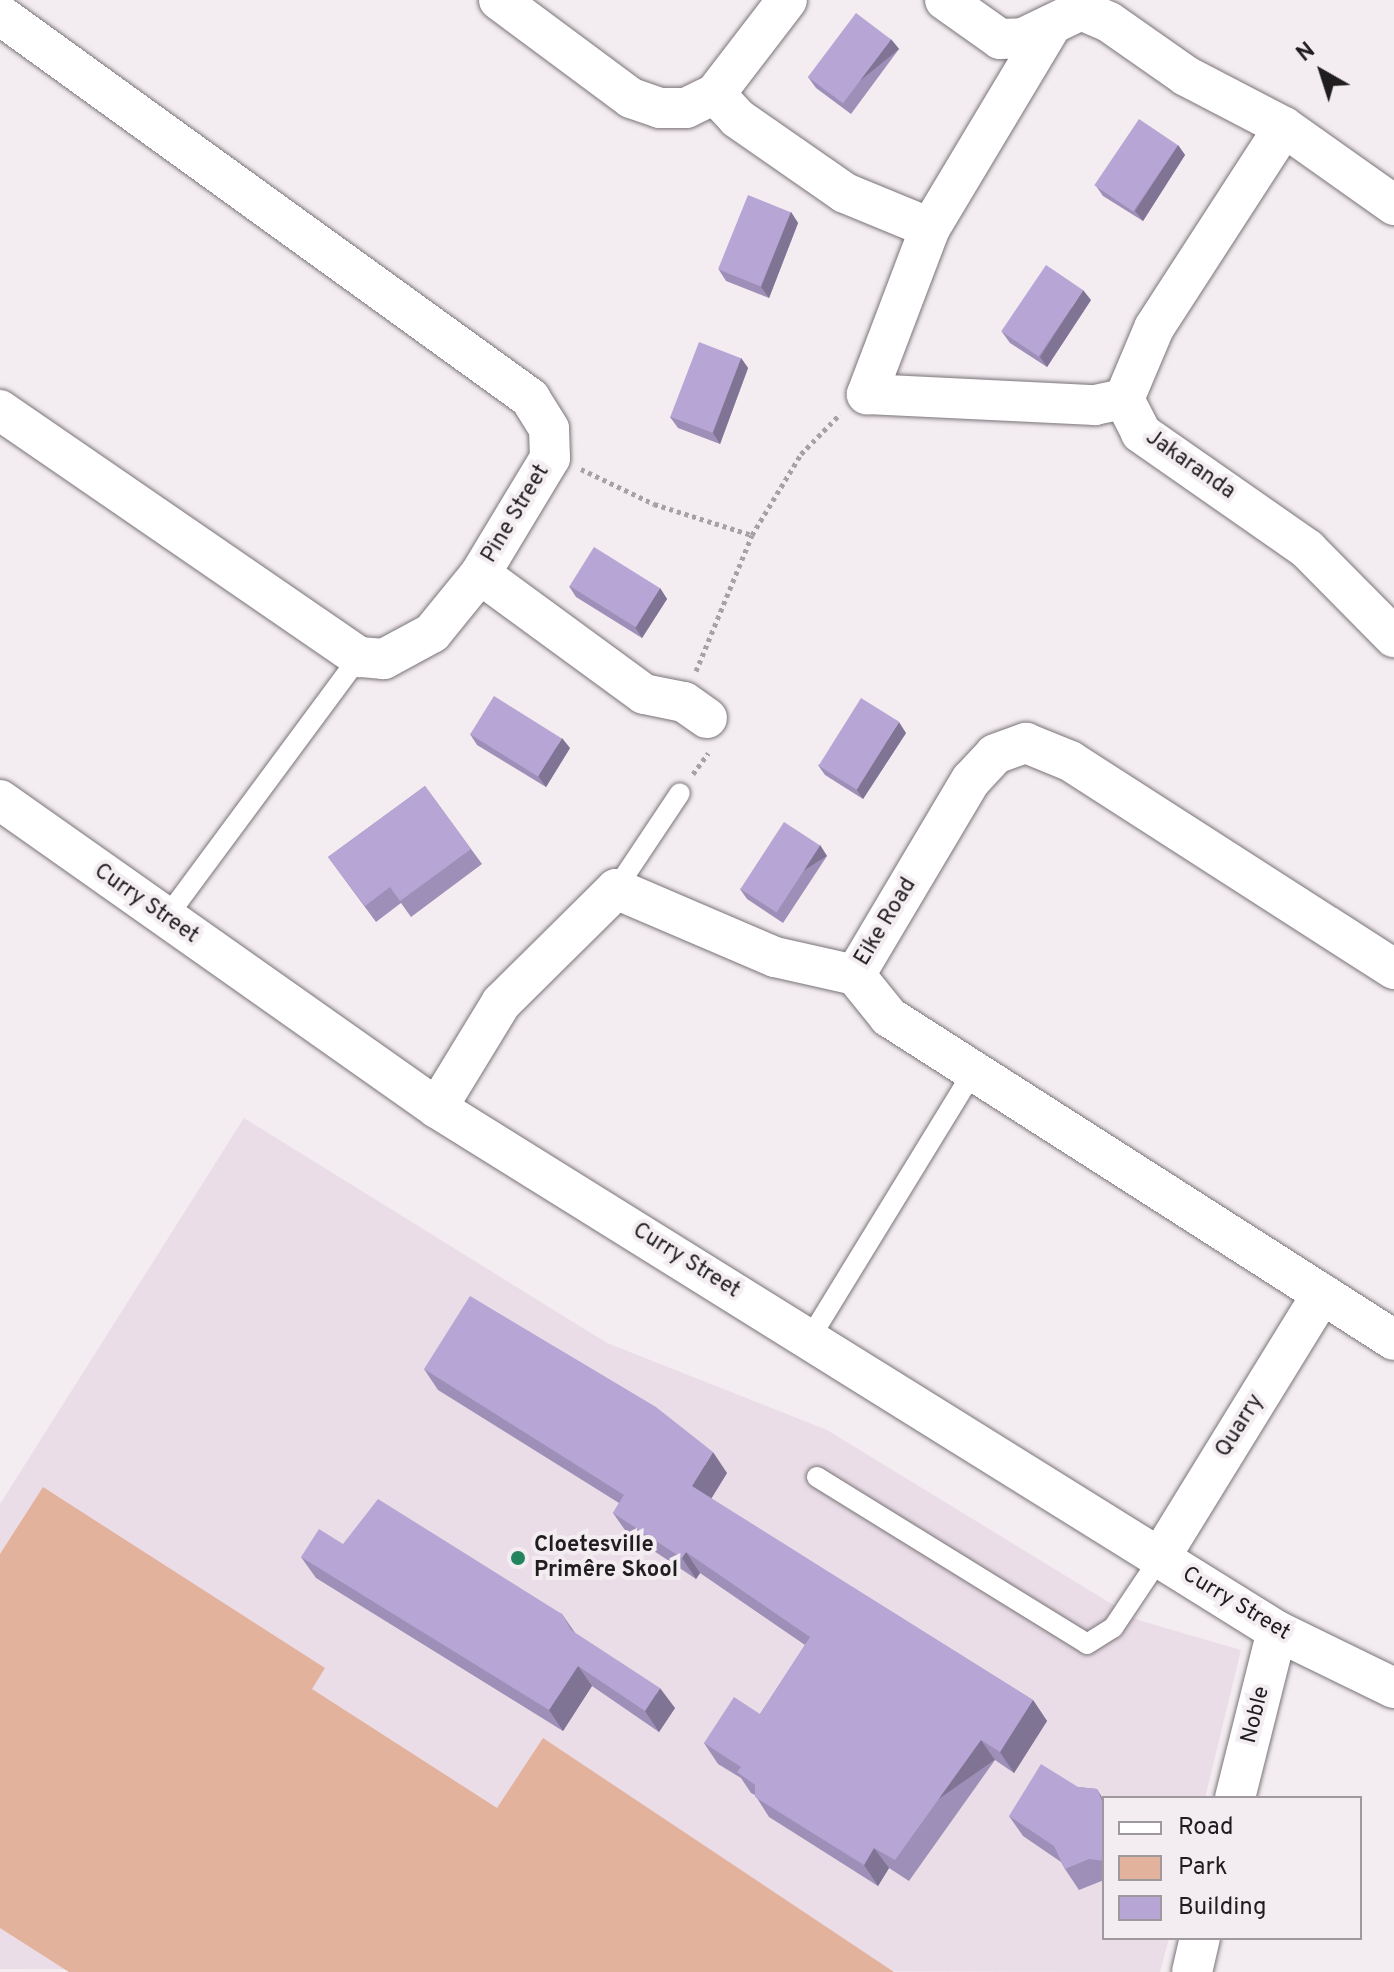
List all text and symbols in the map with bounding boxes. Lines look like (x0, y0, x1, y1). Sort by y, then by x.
north arrow (1282, 32, 1362, 112)
text: N (1292, 38, 1321, 68)
street label: Jakaranda (1140, 425, 1240, 505)
street label: Pine Street (476, 460, 556, 568)
street label: Curry Street (89, 858, 203, 950)
street label: Eike Road (850, 873, 922, 971)
street label: Curry Street (628, 1218, 744, 1304)
street label: Quarry (1210, 1390, 1270, 1462)
place label: Cloetesville Primêre Skool (534, 1532, 678, 1584)
marker: Cloetesville Primêre Skool (509, 1549, 527, 1567)
street label: Curry Street (1177, 1561, 1295, 1647)
street label: Noble (1236, 1684, 1276, 1746)
legend (1102, 1796, 1362, 1940)
text: Road (1178, 1813, 1234, 1843)
text: Park (1178, 1853, 1228, 1883)
text: Building (1178, 1893, 1267, 1923)

